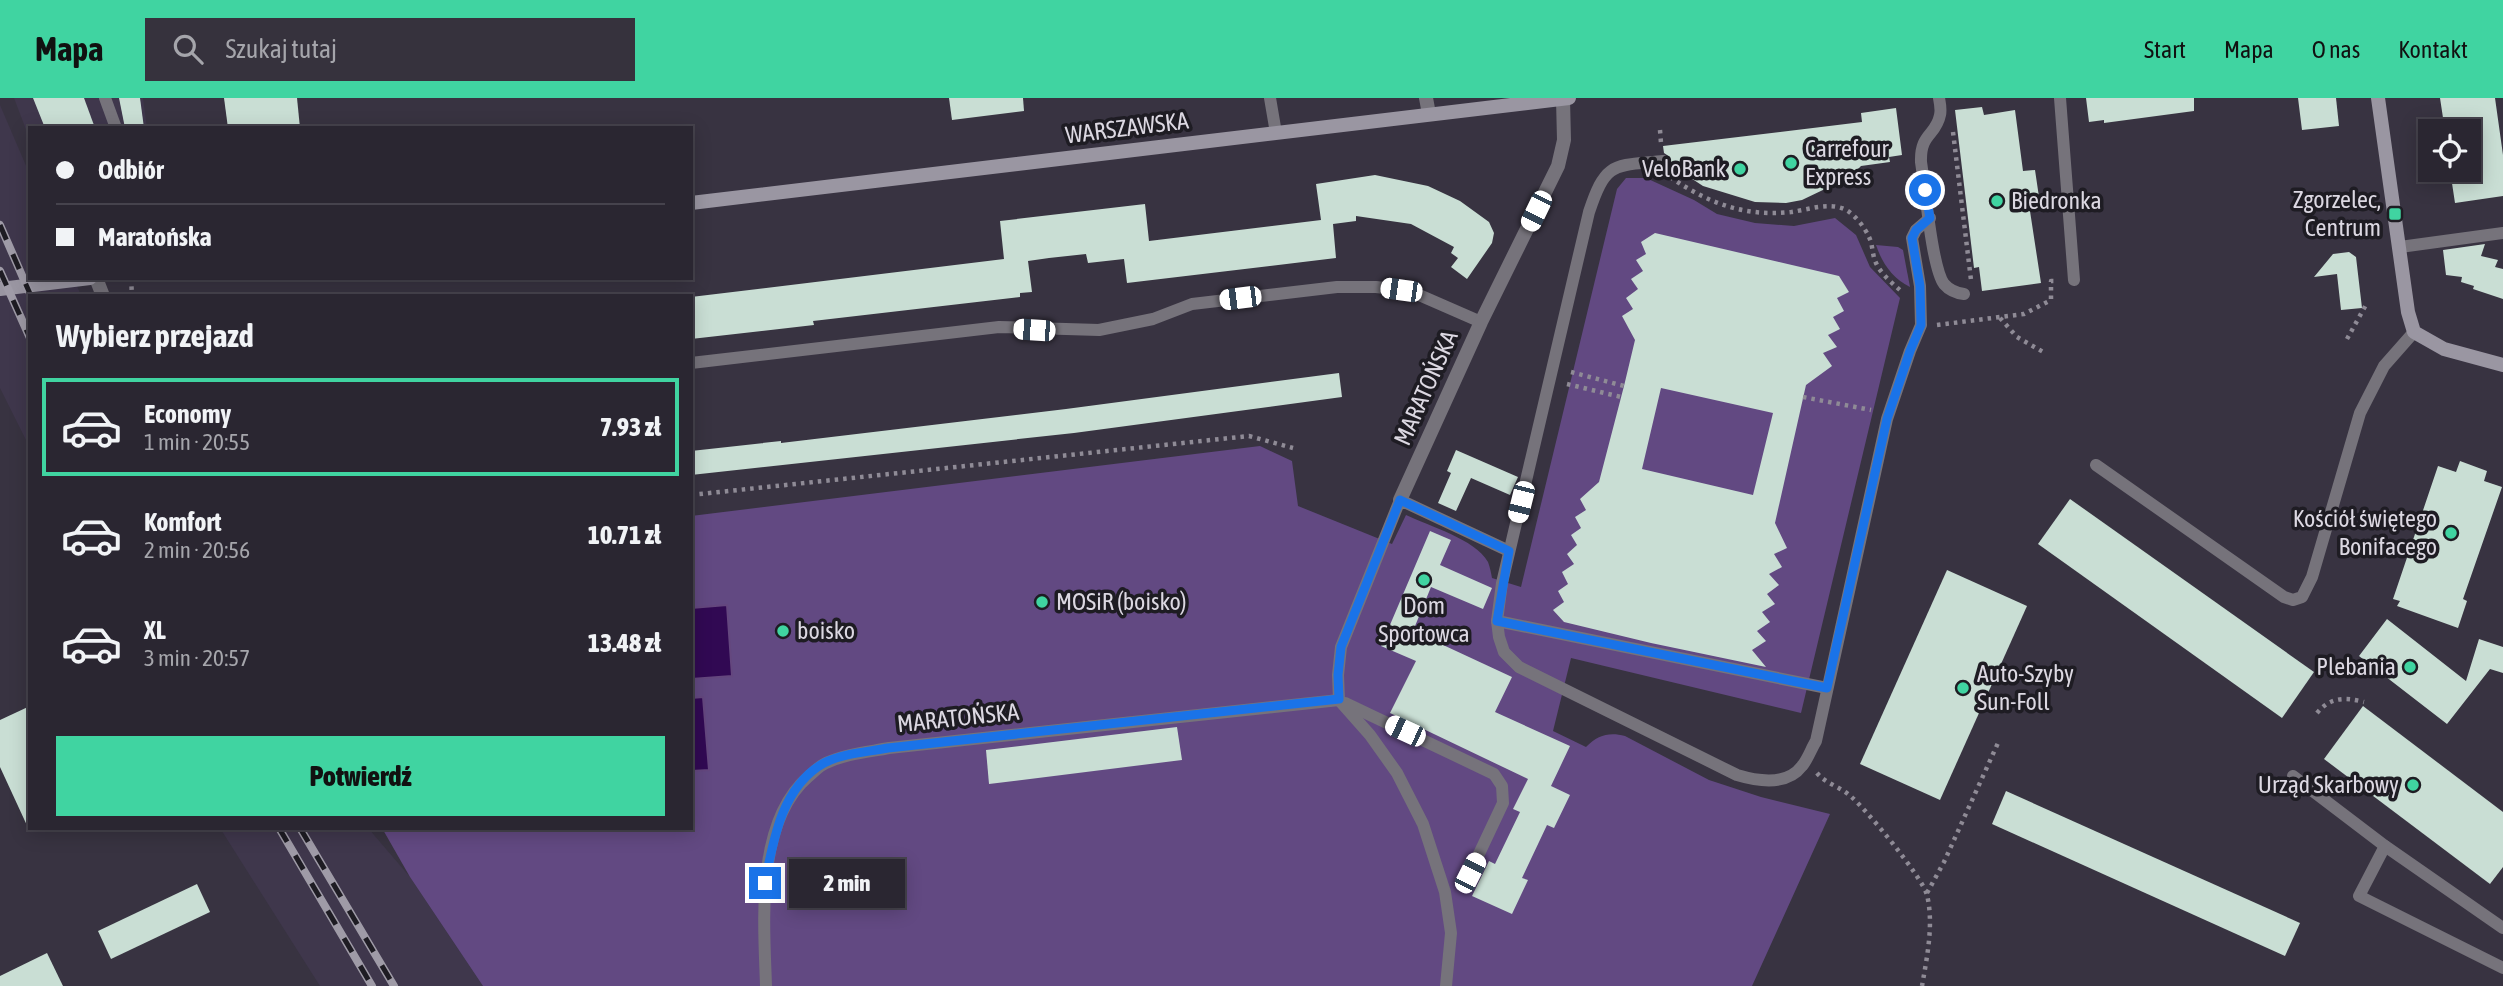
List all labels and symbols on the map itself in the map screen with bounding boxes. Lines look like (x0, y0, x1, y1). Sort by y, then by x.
street label: WARSZAWSKA (1064, 107, 1190, 148)
place label: Carrefour Express (1805, 135, 1890, 190)
place label: VeloBank (1642, 155, 1726, 182)
marker: Carrefour Express (1783, 155, 1799, 171)
marker: VeloBank (1732, 161, 1748, 177)
route start (1909, 174, 1941, 206)
place label: Zgorzelec, Centrum (2293, 186, 2381, 241)
place label: Biedronka (2011, 187, 2102, 214)
car (1518, 188, 1555, 234)
marker: Biedronka (1989, 193, 2005, 209)
marker: Zgorzelec, Centrum (2387, 206, 2403, 222)
car (1379, 277, 1424, 303)
car (1218, 285, 1263, 311)
car (1013, 318, 1056, 342)
street label: MARATOŃSKA (1388, 326, 1463, 449)
car (1506, 479, 1537, 525)
place label: Kościół świętego Bonifacego (2293, 505, 2437, 560)
marker: Kościół świętego Bonifacego (2443, 525, 2459, 541)
marker: Dom Sportowca (1416, 572, 1432, 588)
place label: MOSiR (boisko) (1056, 588, 1187, 615)
place label: Dom Sportowca (1378, 592, 1470, 647)
marker: MOSiR (boisko) (1034, 594, 1050, 610)
place label: boisko (797, 617, 855, 644)
marker: boisko (775, 623, 791, 639)
place label: Plebania (2316, 653, 2396, 680)
marker: Plebania (2402, 659, 2418, 675)
place label: Auto-Szyby Sun-Foll (1977, 660, 2074, 715)
marker: Auto-Szyby Sun-Foll (1955, 680, 1971, 696)
street label: MARATOŃSKA (896, 698, 1020, 737)
car (1382, 713, 1429, 749)
place label: Urząd Skarbowy (2258, 771, 2399, 798)
marker: Urząd Skarbowy (2405, 777, 2421, 793)
car (1452, 850, 1489, 896)
callout: 2 min (790, 858, 905, 908)
route end (749, 867, 781, 899)

